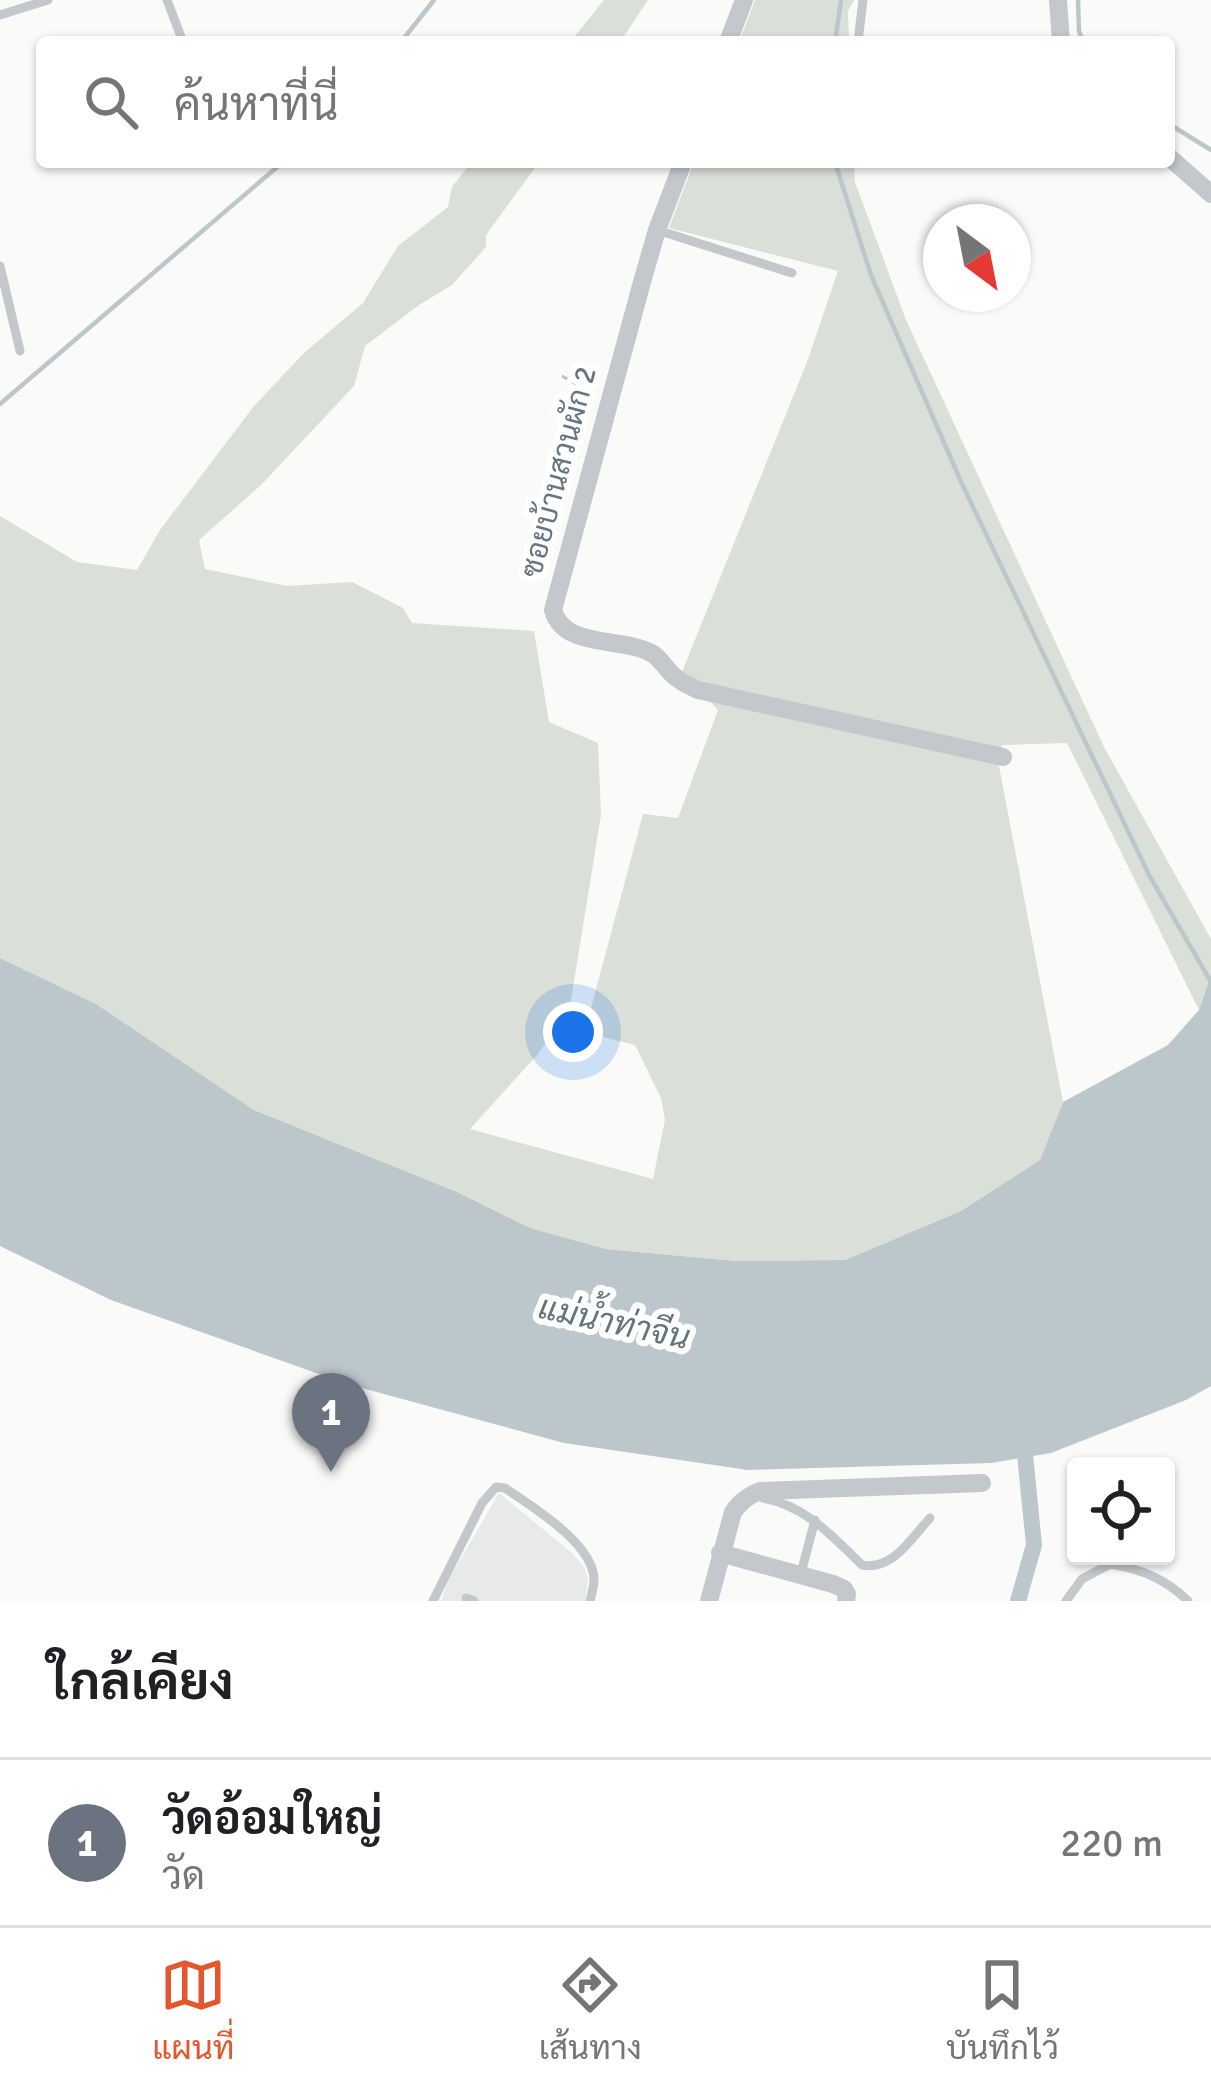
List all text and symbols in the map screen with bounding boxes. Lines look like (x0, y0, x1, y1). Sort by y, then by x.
search box (36, 36, 1175, 168)
icon: search (78, 69, 144, 135)
text: ค้นหาที่นี่ (174, 78, 338, 133)
north arrow (923, 204, 1031, 312)
street label: ซอยบ้านสวนผัก 2 (510, 362, 605, 582)
your location (543, 1002, 603, 1062)
water label: แม่น้ำท่าจีน (535, 1278, 695, 1359)
pin: 1 (292, 1373, 370, 1472)
map controls (1067, 1457, 1175, 1565)
button: locate (1067, 1457, 1175, 1565)
text: ใกล้เคียง (48, 1651, 234, 1714)
text: วัดอ้อมใหญ่ (162, 1792, 383, 1847)
text: 1 (76, 1819, 98, 1867)
text: 220 m (1060, 1819, 1163, 1867)
text: วัด (162, 1852, 205, 1900)
tab: แผนที่ (152, 1952, 234, 2069)
tab: เส้นทาง (539, 1952, 642, 2069)
tab: บันทึกไว้ (946, 1952, 1059, 2069)

